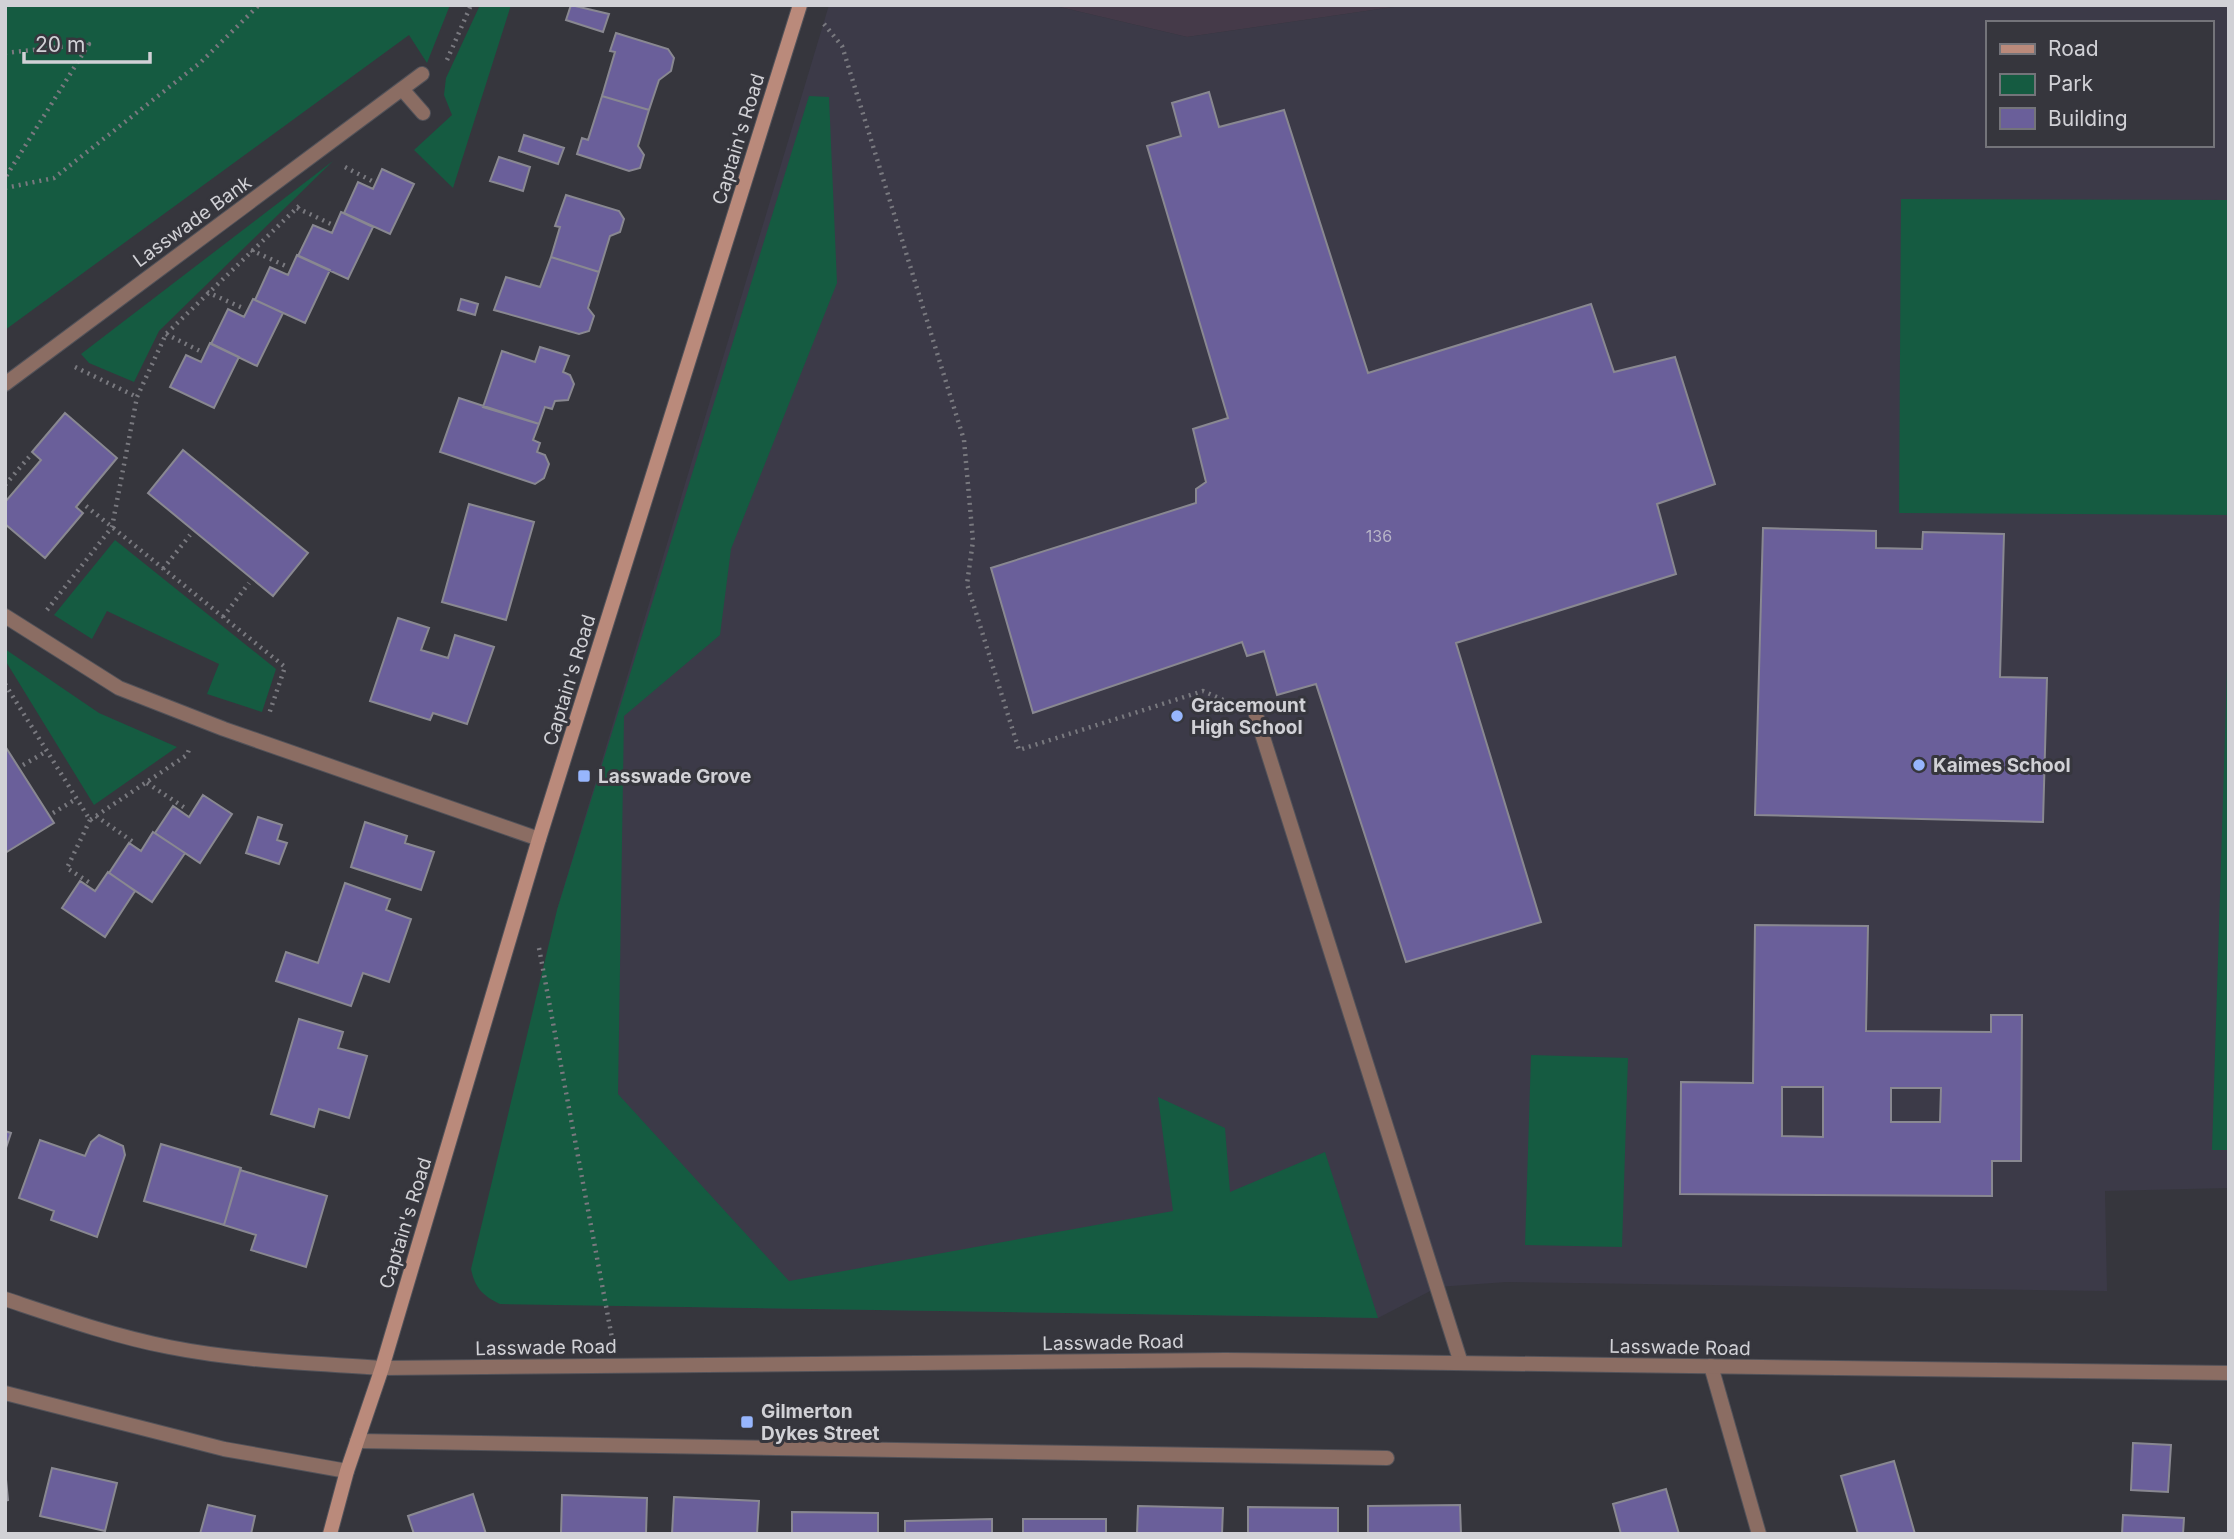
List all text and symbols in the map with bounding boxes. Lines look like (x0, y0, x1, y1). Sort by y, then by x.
scale bar (24, 21, 150, 65)
legend (1986, 21, 2213, 147)
text: 20 m (35, 32, 85, 57)
text: Road (2048, 36, 2099, 61)
street label: Captain's Road (708, 71, 769, 207)
text: Park (2048, 71, 2093, 96)
text: Building (2048, 106, 2128, 131)
street label: Lasswade Bank (129, 170, 256, 272)
house number: 136 (1366, 526, 1392, 546)
street label: Captain's Road (539, 612, 600, 748)
place label: Gracemount High School (1191, 694, 1306, 739)
marker: Gracemount High School (1169, 708, 1185, 724)
place label: Kaimes School (1933, 754, 2071, 777)
marker: Kaimes School (1911, 757, 1927, 773)
place label: Lasswade Grove (598, 765, 751, 788)
marker: Lasswade Grove (576, 768, 592, 784)
street label: Captain's Road (375, 1155, 436, 1291)
street label: Lasswade Road (1042, 1330, 1184, 1355)
street label: Lasswade Road (475, 1335, 617, 1360)
street label: Lasswade Road (1609, 1335, 1751, 1360)
place label: Gilmerton Dykes Street (761, 1400, 880, 1445)
marker: Gilmerton Dykes Street (739, 1414, 755, 1430)

